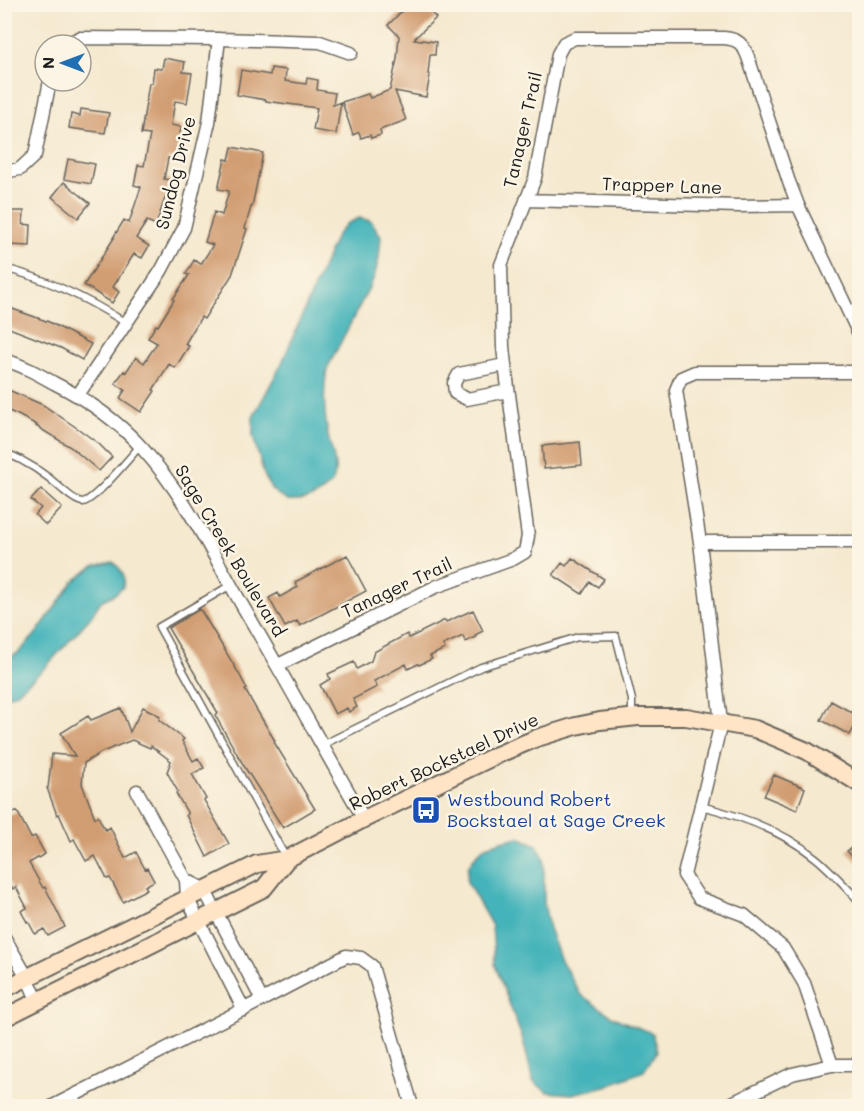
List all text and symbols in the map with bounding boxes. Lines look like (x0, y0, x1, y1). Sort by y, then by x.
north arrow (33, 33, 93, 93)
text: N (37, 57, 58, 69)
street label: Tanager Trail (497, 69, 547, 191)
street label: Sundog Drive (149, 114, 201, 232)
street label: Trapper Lane (602, 171, 723, 199)
street label: Sage Creek Boulevard (170, 460, 292, 641)
street label: Tanager Trail (338, 551, 456, 623)
street label: Robert Bockstael Drive (345, 707, 542, 816)
place label: Westbound Robert Bockstael at Sage Creek (447, 787, 666, 832)
bus stop icon: Westbound Robert Bockstael at Sage Creek (410, 794, 442, 826)

